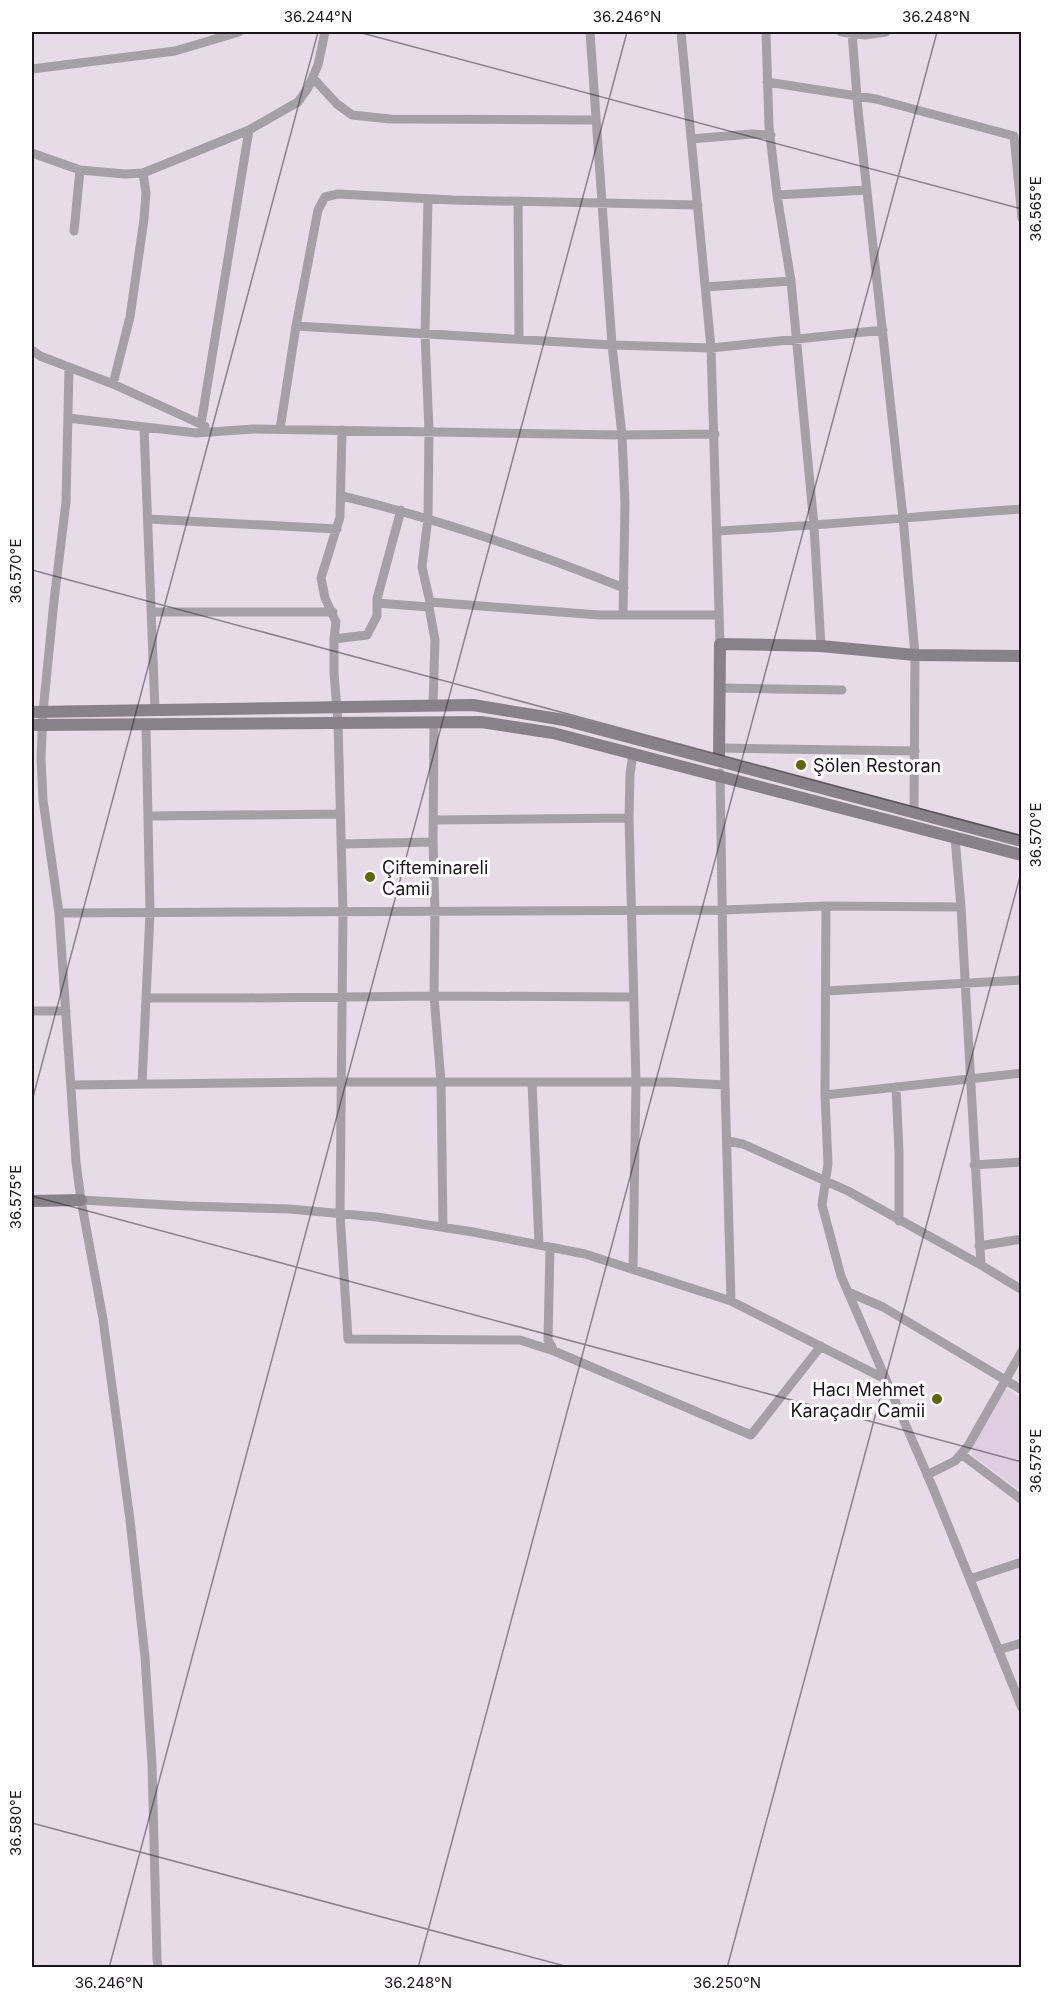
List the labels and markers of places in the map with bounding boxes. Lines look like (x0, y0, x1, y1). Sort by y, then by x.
place label: Şölen Restoran (813, 755, 941, 776)
marker: Şölen Restoran (794, 758, 808, 772)
place label: Çifteminareli Camii (382, 857, 488, 899)
marker: Çifteminareli Camii (363, 870, 377, 884)
place label: Hacı Mehmet Karaçadır Camii (790, 1379, 925, 1421)
marker: Hacı Mehmet Karaçadır Camii (930, 1392, 944, 1406)

